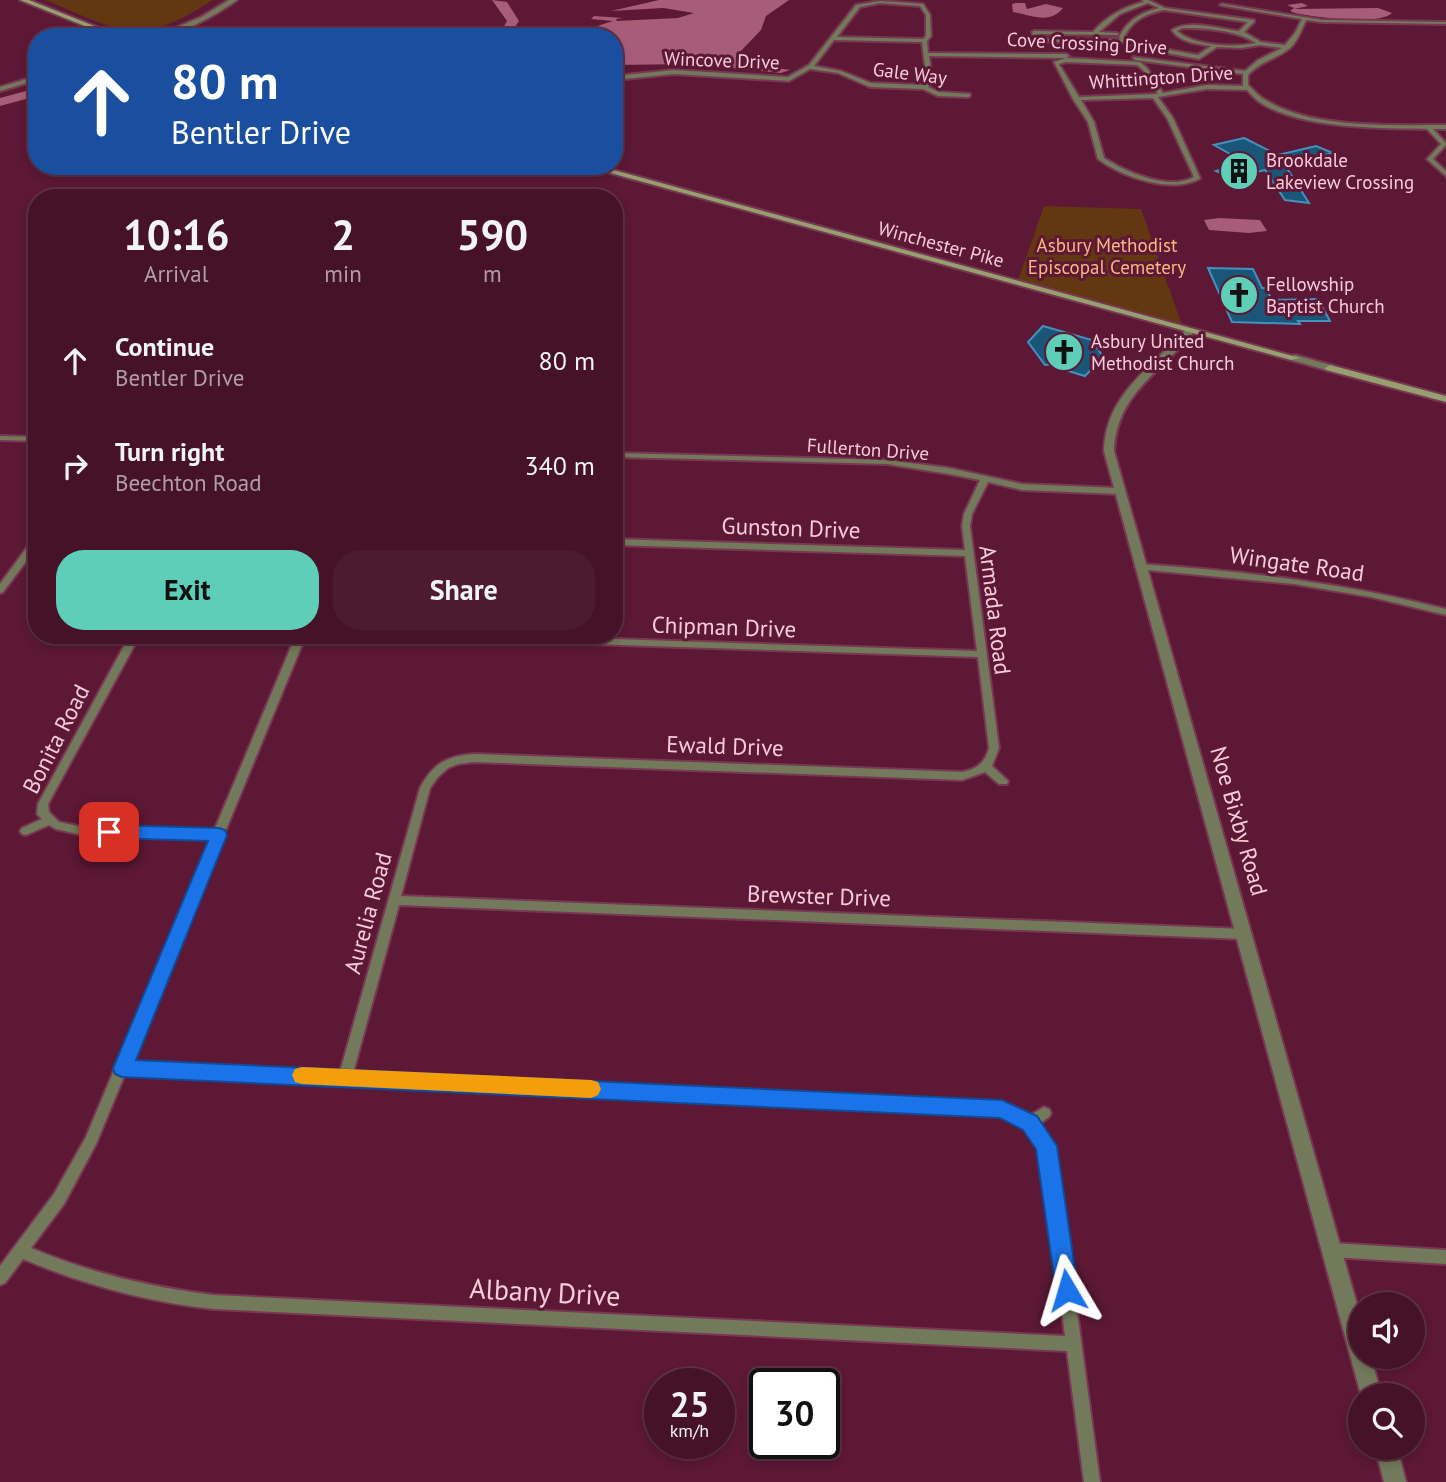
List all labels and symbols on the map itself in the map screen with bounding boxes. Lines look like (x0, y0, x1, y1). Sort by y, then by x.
street label: Cove Crossing Drive (1006, 27, 1168, 59)
street label: Wincove Drive (664, 46, 780, 74)
street label: Gale Way (872, 57, 948, 89)
street label: Whittington Drive (1088, 60, 1234, 94)
place label: Brookdale Lakeview Crossing (1266, 148, 1414, 194)
building icon: Brookdale Lakeview Crossing (1218, 150, 1260, 192)
street label: Winchester Pike (875, 216, 1007, 272)
park label: Asbury Methodist Episcopal Cemetery (1028, 233, 1186, 279)
place label: Fellowship Baptist Church (1266, 272, 1385, 318)
church icon: Fellowship Baptist Church (1218, 274, 1260, 316)
place label: Asbury United Methodist Church (1091, 329, 1234, 375)
church icon: Asbury United Methodist Church (1043, 331, 1085, 373)
street label: Fullerton Drive (806, 433, 930, 465)
street label: Gunston Drive (721, 511, 861, 544)
street label: Wingate Road (1228, 540, 1366, 587)
street label: Armada Road (973, 544, 1018, 676)
street label: Chipman Drive (651, 609, 797, 644)
street label: Bonita Road (16, 679, 95, 798)
street label: Ewald Drive (666, 729, 784, 762)
street label: Noe Bixby Road (1204, 743, 1275, 899)
pin (79, 802, 139, 862)
street label: Aurelia Road (337, 849, 398, 977)
street label: Brewster Drive (747, 878, 891, 913)
position arrow (1030, 1253, 1104, 1327)
street label: Albany Drive (469, 1269, 621, 1314)
speed limit sign: 30 (749, 1368, 840, 1459)

